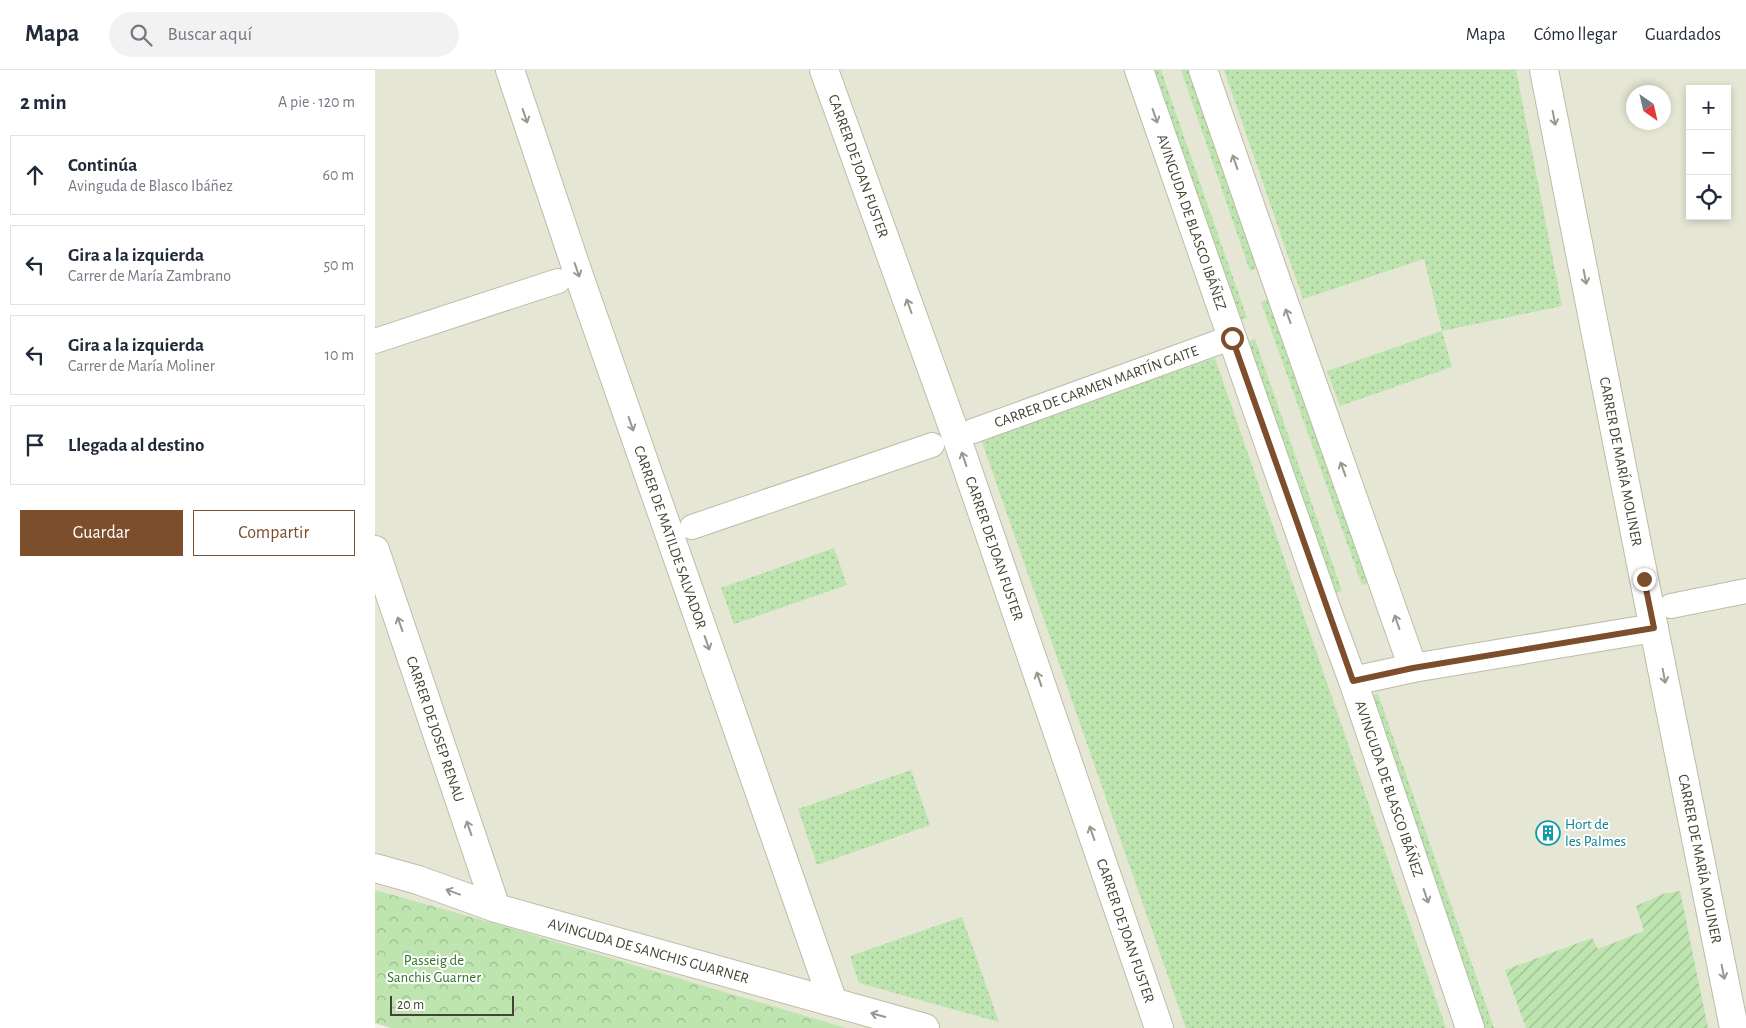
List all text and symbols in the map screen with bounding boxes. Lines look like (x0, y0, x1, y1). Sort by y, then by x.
search box (109, 12, 459, 57)
icon: search (127, 21, 155, 49)
text: Mapa (25, 22, 79, 46)
text: Buscar aquí (167, 25, 252, 44)
text: Mapa (1466, 26, 1506, 44)
text: Cómo llegar (1534, 26, 1617, 44)
text: Guardados (1645, 26, 1721, 44)
north arrow (1626, 85, 1671, 130)
map controls (1686, 85, 1731, 220)
button: + (1686, 85, 1731, 130)
text: 2 min (20, 92, 67, 113)
street label: CARRER DE JOAN FUSTER (825, 92, 891, 240)
text: A pie · 120 m (278, 94, 355, 110)
one-way arrow (521, 108, 530, 123)
one-way arrow (1151, 108, 1160, 123)
one-way arrow (1549, 109, 1559, 125)
button: − (1686, 130, 1731, 175)
street label: AVINGUDA DE BLASCO IBÁÑEZ (1154, 132, 1229, 312)
one-way arrow (1230, 155, 1239, 171)
text: Continúa (68, 156, 137, 175)
icon: ahead (21, 161, 49, 189)
text: 60 m (323, 167, 354, 183)
button: locate (1686, 175, 1731, 220)
text: Avinguda de Blasco Ibáñez (68, 178, 233, 194)
text: Gira a la izquierda (68, 246, 204, 265)
icon: left (21, 251, 49, 279)
text: 50 m (323, 257, 354, 273)
one-way arrow (573, 262, 582, 277)
text: Carrer de María Zambrano (68, 268, 231, 284)
one-way arrow (1581, 269, 1590, 285)
one-way arrow (904, 299, 913, 314)
one-way arrow (1283, 309, 1292, 324)
route start (1221, 327, 1244, 350)
text: Gira a la izquierda (68, 336, 204, 355)
icon: left (21, 341, 49, 369)
street label: CARRER DE CARMEN MARTÍN GAITE (992, 343, 1200, 431)
text: 10 m (325, 347, 354, 363)
text: Carrer de María Moliner (68, 358, 215, 374)
street label: CARRER DE MARÍA MOLINER (1596, 376, 1644, 547)
one-way arrow (626, 415, 636, 431)
icon: arrive (21, 431, 49, 459)
text: Llegada al destino (68, 436, 205, 455)
street label: CARRER DE MATILDE SALVADOR (631, 444, 709, 631)
one-way arrow (959, 452, 968, 467)
one-way arrow (1338, 462, 1347, 477)
street label: CARRER DE JOAN FUSTER (962, 475, 1026, 623)
button: Guardar (20, 510, 183, 556)
button: Compartir (193, 510, 355, 556)
route end (1633, 568, 1656, 591)
one-way arrow (1392, 615, 1401, 630)
one-way arrow (395, 617, 404, 633)
one-way arrow (703, 635, 712, 650)
street label: CARRER DE JOSEP RENAU (403, 654, 467, 804)
one-way arrow (1660, 667, 1669, 683)
one-way arrow (1034, 672, 1043, 687)
street label: AVINGUDA DE BLASCO IBÁÑEZ (1352, 699, 1426, 879)
street label: CARRER DE MARÍA MOLINER (1675, 773, 1724, 945)
place label: Hort de les Palmes (1565, 817, 1626, 849)
building icon: Hort de les Palmes (1535, 820, 1561, 846)
one-way arrow (464, 821, 473, 836)
one-way arrow (1087, 826, 1096, 841)
street label: CARRER DE JOAN FUSTER (1093, 857, 1157, 1005)
one-way arrow (446, 887, 461, 896)
one-way arrow (1421, 888, 1431, 904)
street label: AVINGUDA DE SANCHIS GUARNER (546, 916, 751, 986)
park label: Passeig de Sanchis Guarner (387, 953, 481, 985)
one-way arrow (1719, 964, 1728, 980)
scale bar (390, 993, 514, 1016)
text: 20 m (397, 998, 424, 1012)
one-way arrow (870, 1010, 886, 1019)

